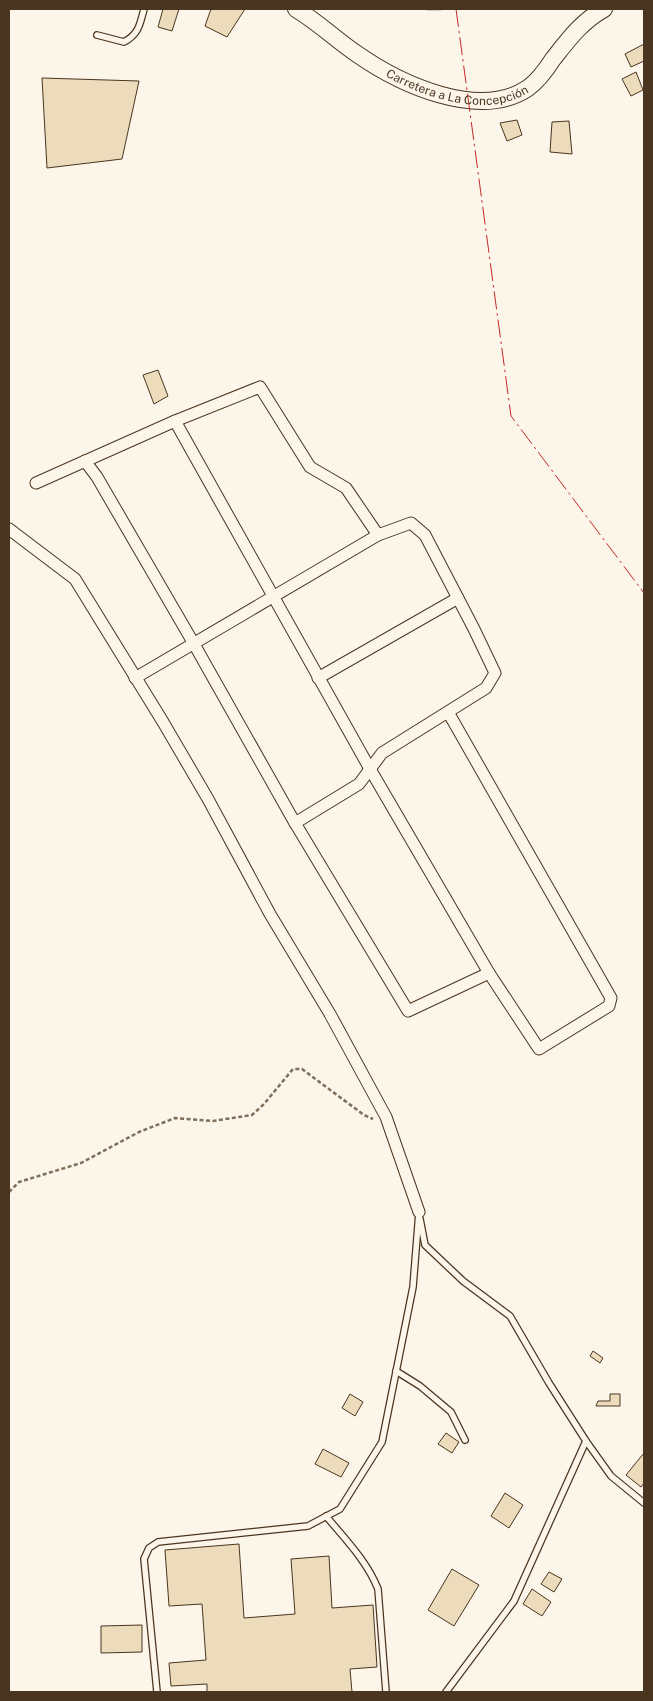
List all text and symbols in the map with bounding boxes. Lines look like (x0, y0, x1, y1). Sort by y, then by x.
street label: Carretera a La Concepción (384, 66, 531, 108)

